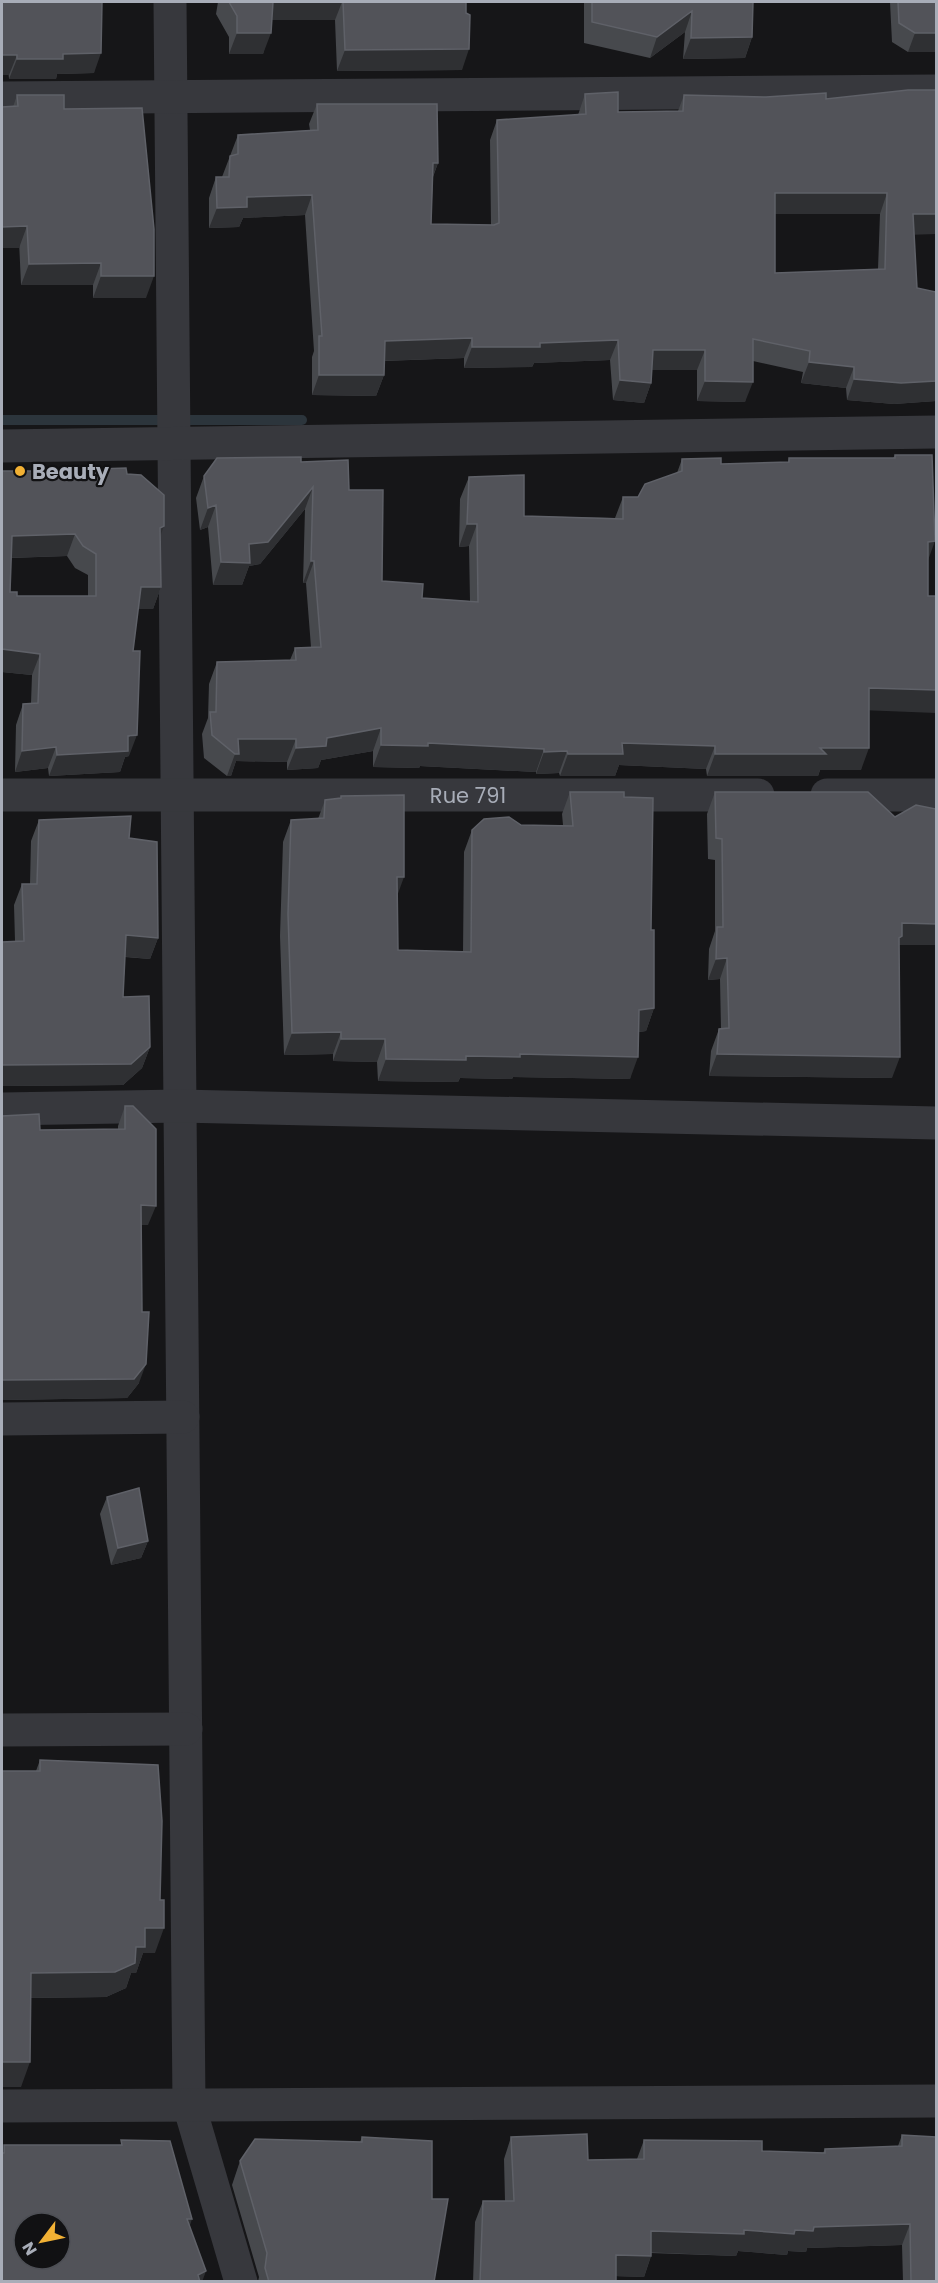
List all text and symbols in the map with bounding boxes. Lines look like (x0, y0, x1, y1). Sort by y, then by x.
place label: Beauty (32, 457, 110, 486)
marker: Beauty (13, 464, 27, 478)
street label: Rue 791 (430, 781, 506, 810)
north arrow (12, 2211, 72, 2271)
text: N (17, 2237, 43, 2260)

